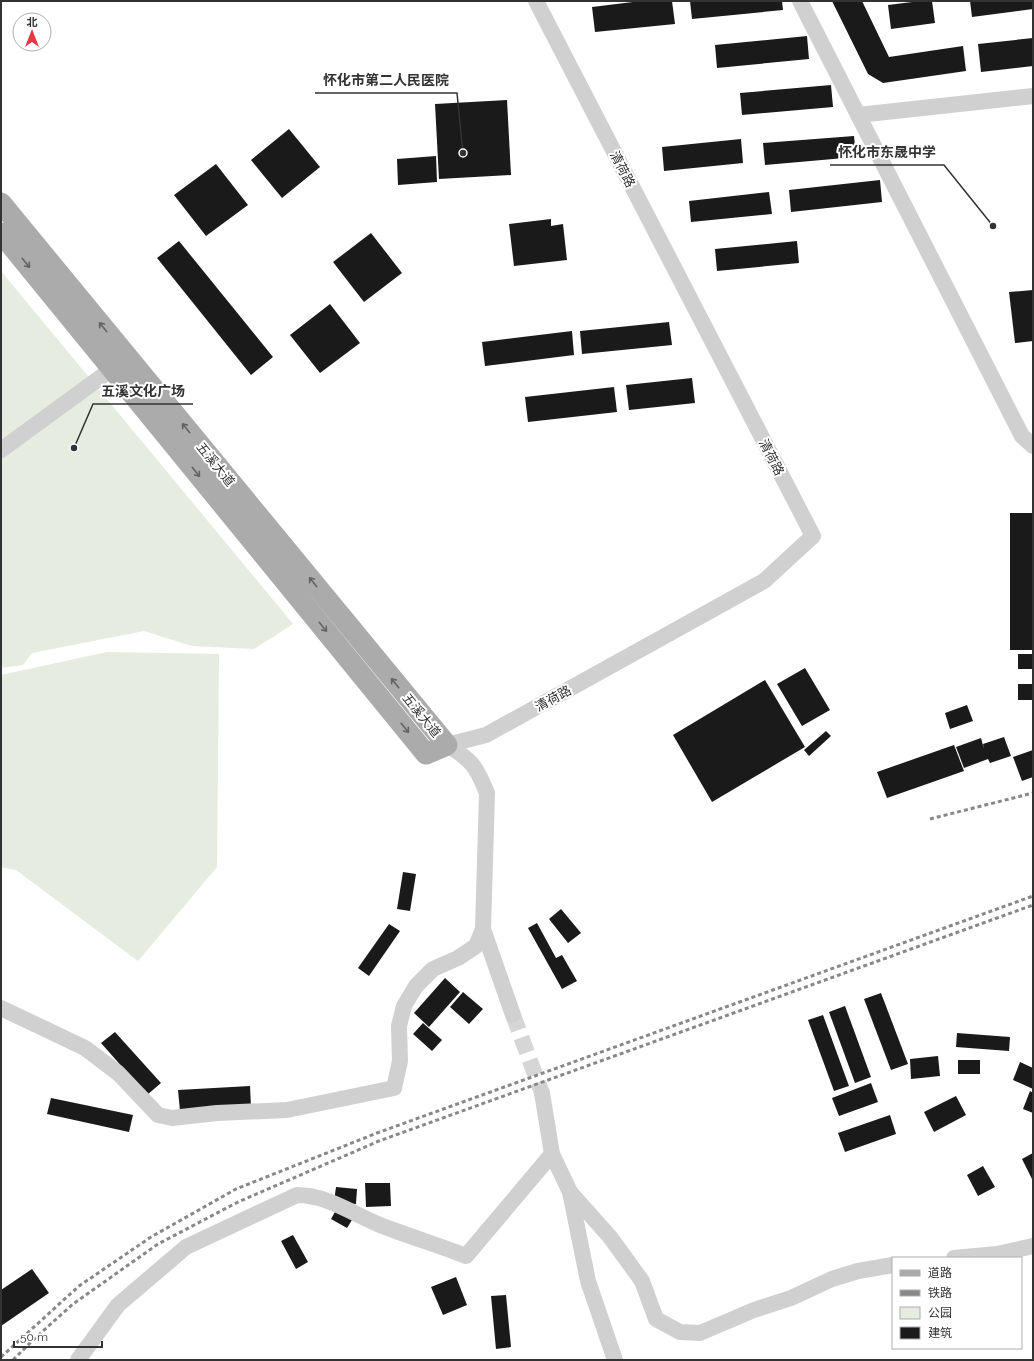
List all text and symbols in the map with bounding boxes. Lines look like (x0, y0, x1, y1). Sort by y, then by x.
north arrow (12, 12, 52, 52)
text: 北 (27, 16, 38, 29)
callout: 怀化市第二人民医院 (315, 67, 457, 93)
text: 怀化市第二人民医院 (323, 72, 449, 88)
callout: 怀化市东晟中学 (830, 139, 944, 165)
text: 怀化市东晟中学 (838, 144, 936, 160)
street label: 清荷路 (607, 148, 638, 190)
one-way arrow (21, 258, 30, 269)
one-way arrow (99, 322, 107, 333)
callout: 五溪文化广场 (93, 378, 193, 404)
text: 五溪文化广场 (101, 383, 185, 399)
one-way arrow (181, 422, 190, 433)
street label: 清荷路 (756, 436, 787, 478)
street label: 五溪大道 (193, 439, 238, 489)
one-way arrow (192, 467, 201, 478)
one-way arrow (308, 577, 317, 588)
one-way arrow (319, 622, 327, 633)
one-way arrow (391, 677, 400, 688)
street label: 清荷路 (533, 682, 574, 714)
street label: 五溪大道 (399, 690, 444, 740)
one-way arrow (401, 723, 410, 733)
legend (892, 1257, 1022, 1349)
text: 道路 (928, 1266, 952, 1280)
text: 铁路 (928, 1286, 952, 1300)
text: 公园 (928, 1306, 952, 1320)
scale bar (14, 1323, 102, 1349)
text: 建筑 (928, 1326, 952, 1340)
text: 50 m (20, 1330, 48, 1344)

